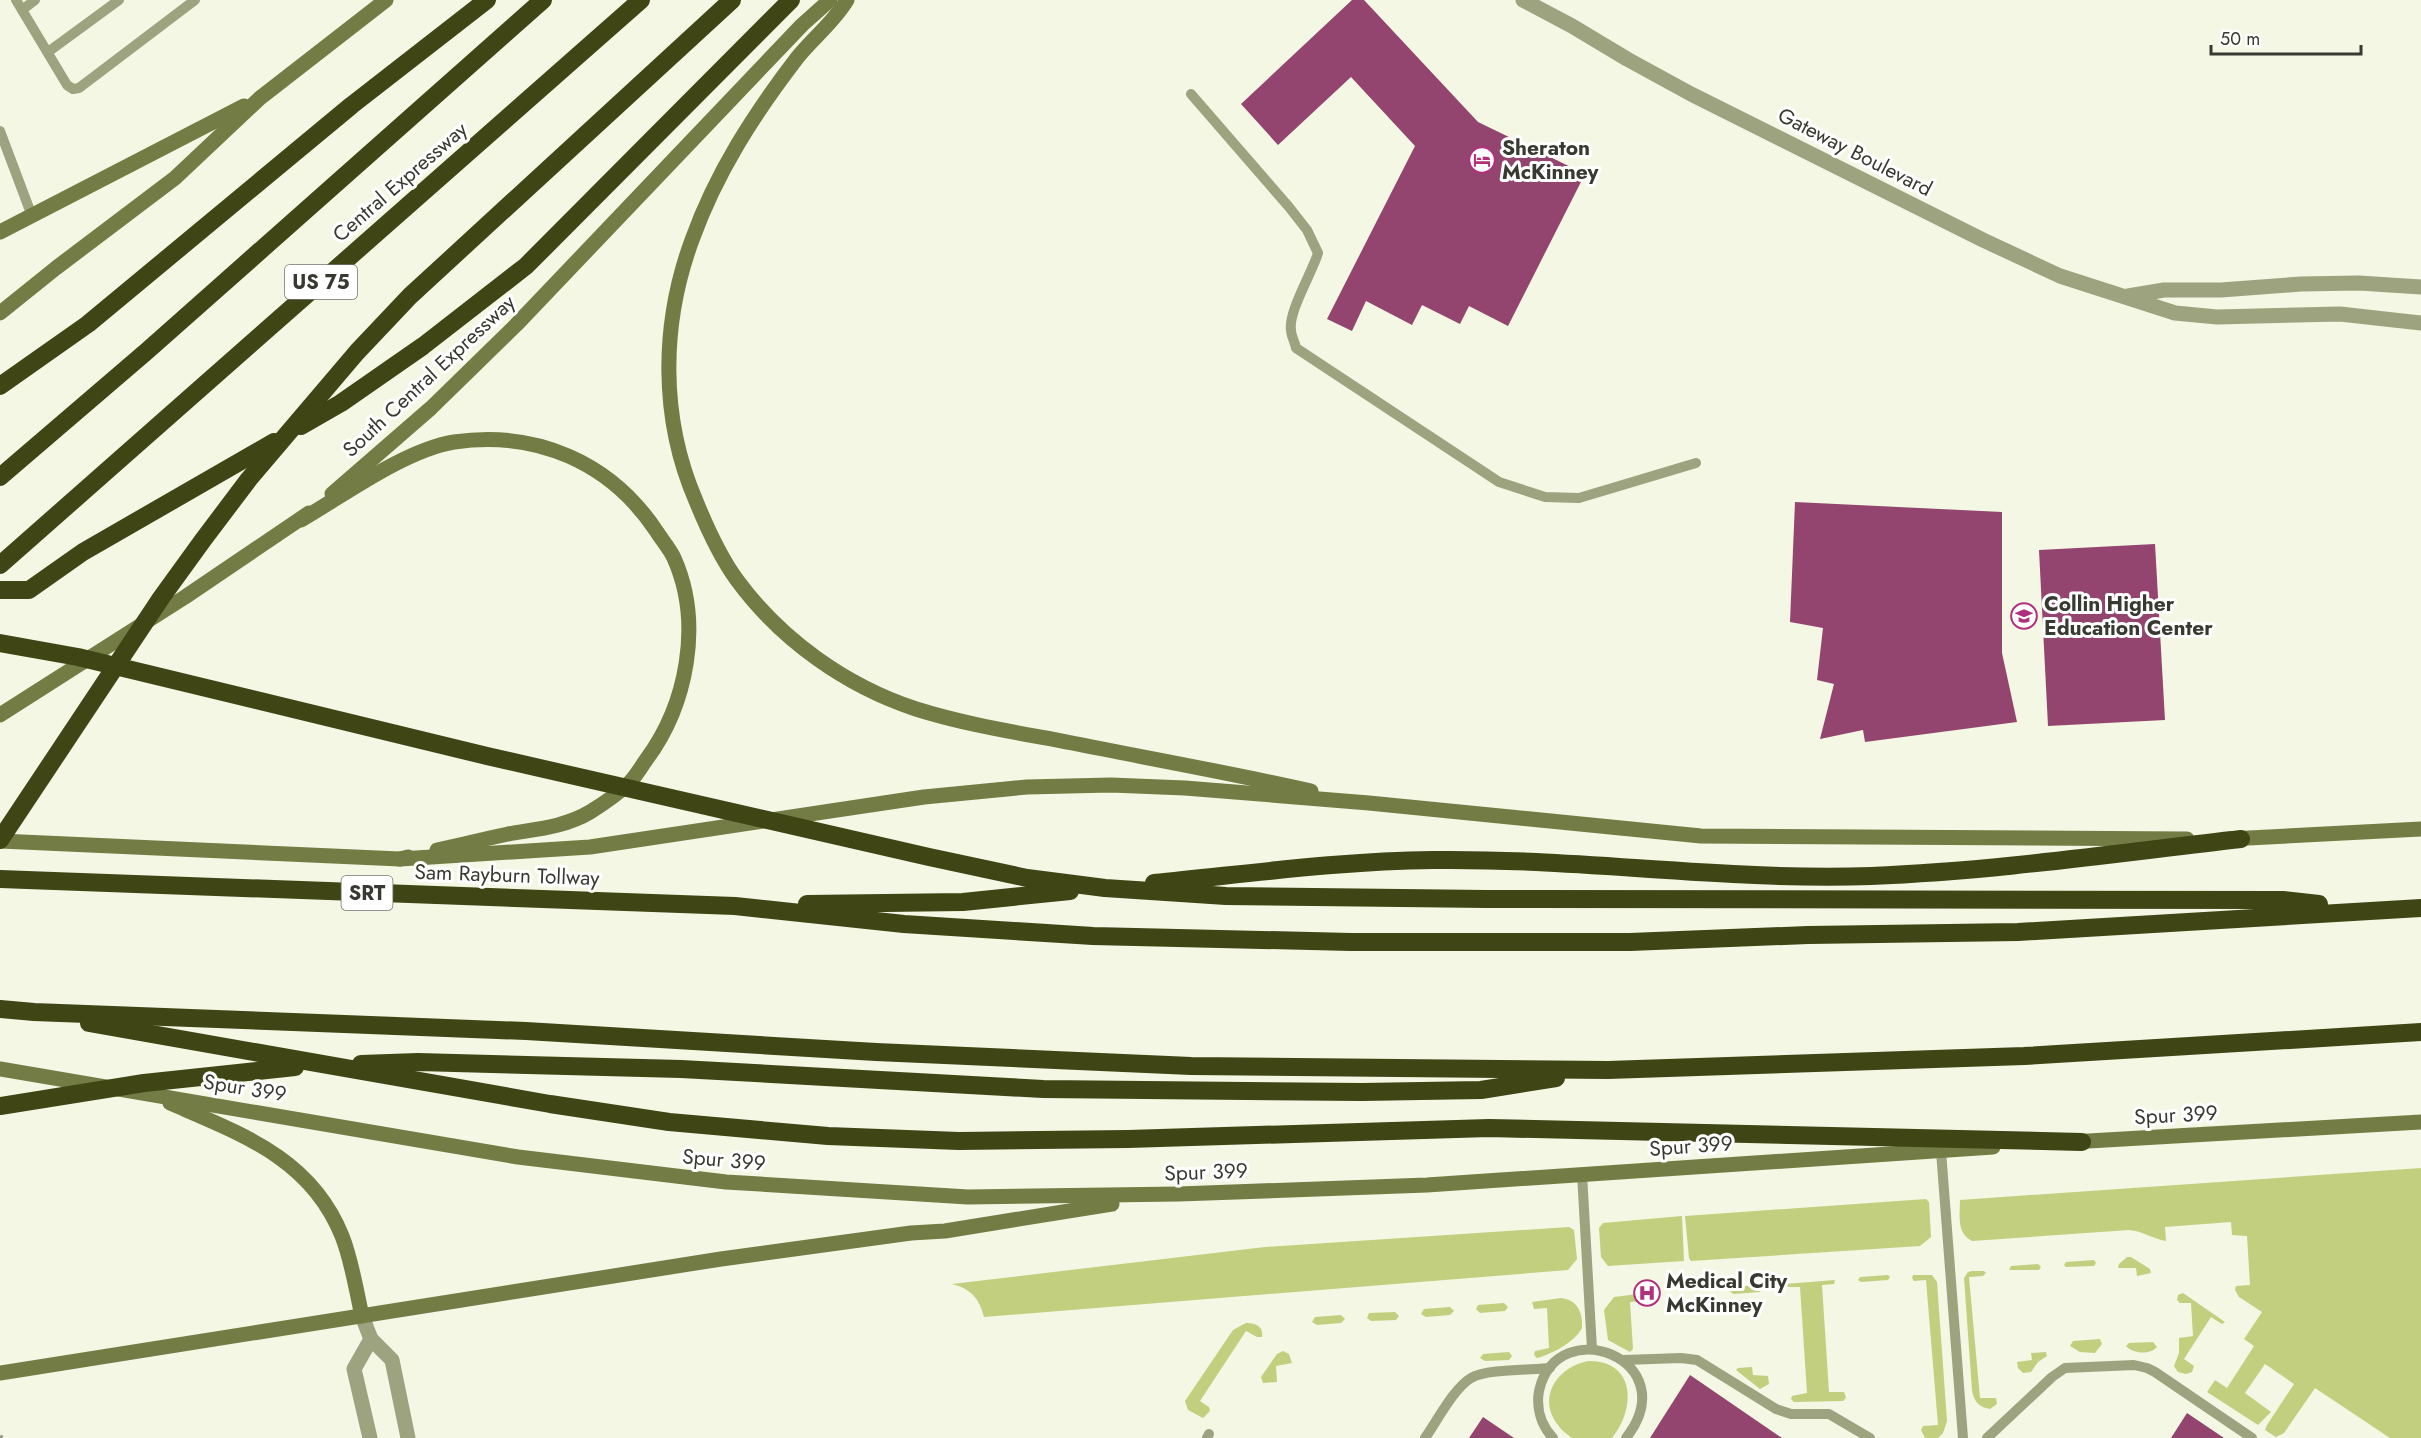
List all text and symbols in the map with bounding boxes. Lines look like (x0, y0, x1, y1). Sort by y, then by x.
scale bar (2211, 18, 2361, 56)
text: 50 m (2220, 26, 2260, 52)
street label: Gateway Boulevard (1773, 100, 1937, 204)
street label: Central Expressway (326, 114, 475, 249)
place label: Sheraton McKinney (1502, 133, 1599, 187)
hotel icon: Sheraton McKinney (1467, 145, 1497, 175)
road number: US 75 (285, 265, 357, 299)
street label: South Central Expressway (336, 287, 523, 464)
place label: Collin Higher Education Center (2044, 589, 2213, 643)
school or university icon: Collin Higher Education Center (2009, 601, 2039, 631)
street label: Sam Rayburn Tollway (414, 857, 601, 893)
road number: SRT (342, 876, 392, 910)
street label: Spur 399 (201, 1067, 289, 1109)
street label: Spur 399 (2133, 1098, 2219, 1132)
street label: Spur 399 (1648, 1128, 1734, 1164)
street label: Spur 399 (681, 1141, 767, 1179)
street label: Spur 399 (1164, 1156, 1248, 1188)
place label: Medical City McKinney (1666, 1266, 1788, 1320)
hospital icon: Medical City McKinney (1632, 1278, 1662, 1308)

